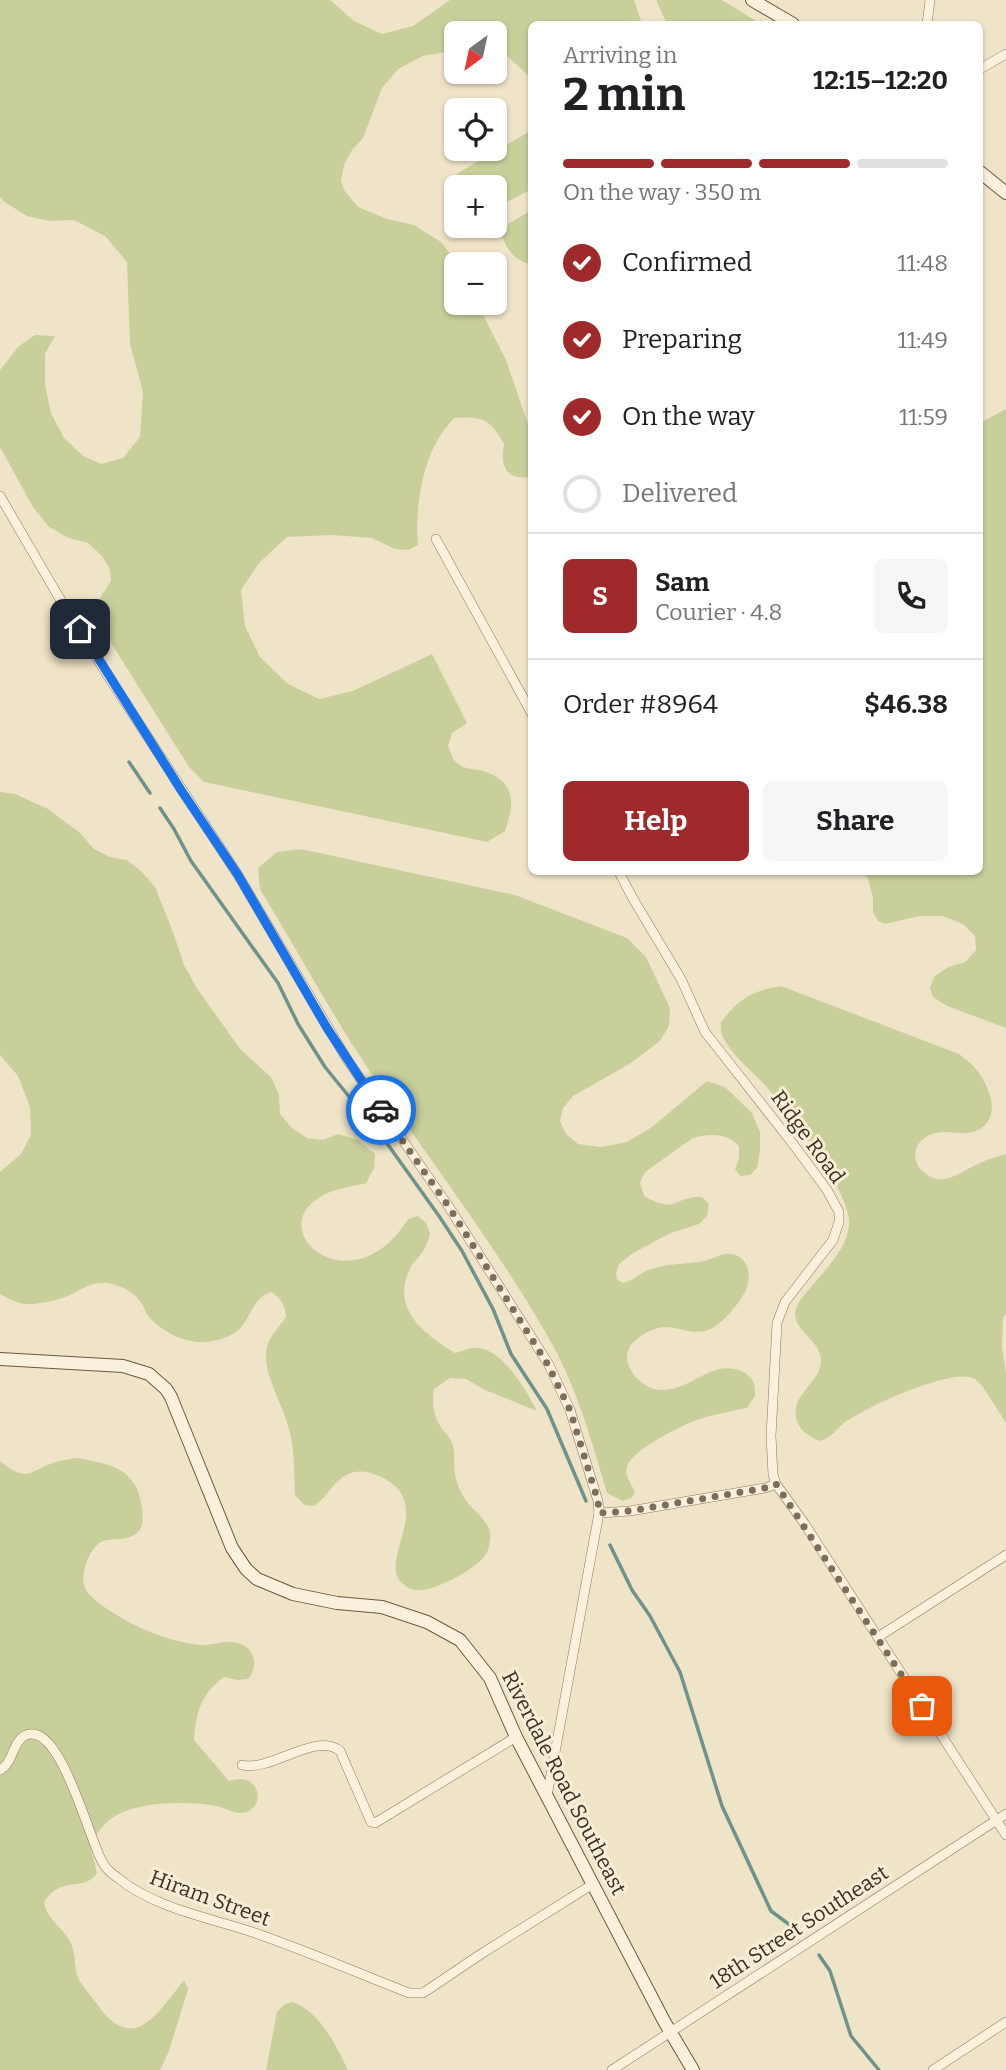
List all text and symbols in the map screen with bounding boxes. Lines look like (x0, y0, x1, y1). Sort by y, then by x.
north arrow (444, 21, 508, 84)
map controls (444, 21, 507, 315)
text: Arriving in (563, 41, 677, 69)
text: 12:15–12:20 (813, 65, 948, 96)
text: 2 min (563, 67, 685, 122)
button: locate (444, 98, 507, 161)
button: + (444, 175, 507, 238)
text: On the way · 350 m (563, 178, 761, 206)
icon: check (563, 244, 601, 282)
text: Confirmed (622, 247, 752, 278)
text: 11:48 (897, 249, 948, 277)
button: − (444, 252, 507, 315)
icon: check (563, 321, 601, 359)
text: Preparing (622, 324, 742, 355)
text: 11:49 (898, 326, 948, 354)
icon: check (563, 398, 601, 436)
text: On the way (622, 401, 755, 432)
text: 11:59 (899, 403, 948, 431)
text: Delivered (622, 478, 737, 509)
button: phone (874, 559, 948, 633)
text: Sam (655, 567, 710, 598)
text: S (592, 581, 608, 612)
text: Courier · 4.8 (655, 598, 782, 626)
pin (50, 599, 110, 659)
icon: home (61, 610, 99, 648)
text: Order #8964 (563, 689, 718, 720)
text: $46.38 (864, 689, 948, 720)
button: Help (563, 781, 749, 861)
button: Share (763, 781, 948, 861)
courier (346, 1075, 416, 1145)
street label: Ridge Road (766, 1085, 850, 1189)
icon: car (362, 1091, 400, 1129)
street label: Riverdale Road Southeast (496, 1667, 632, 1900)
pin (892, 1676, 952, 1736)
icon: bag (903, 1687, 941, 1725)
street label: 18th Street Southeast (705, 1859, 893, 1994)
street label: Hiram Street (146, 1864, 274, 1932)

